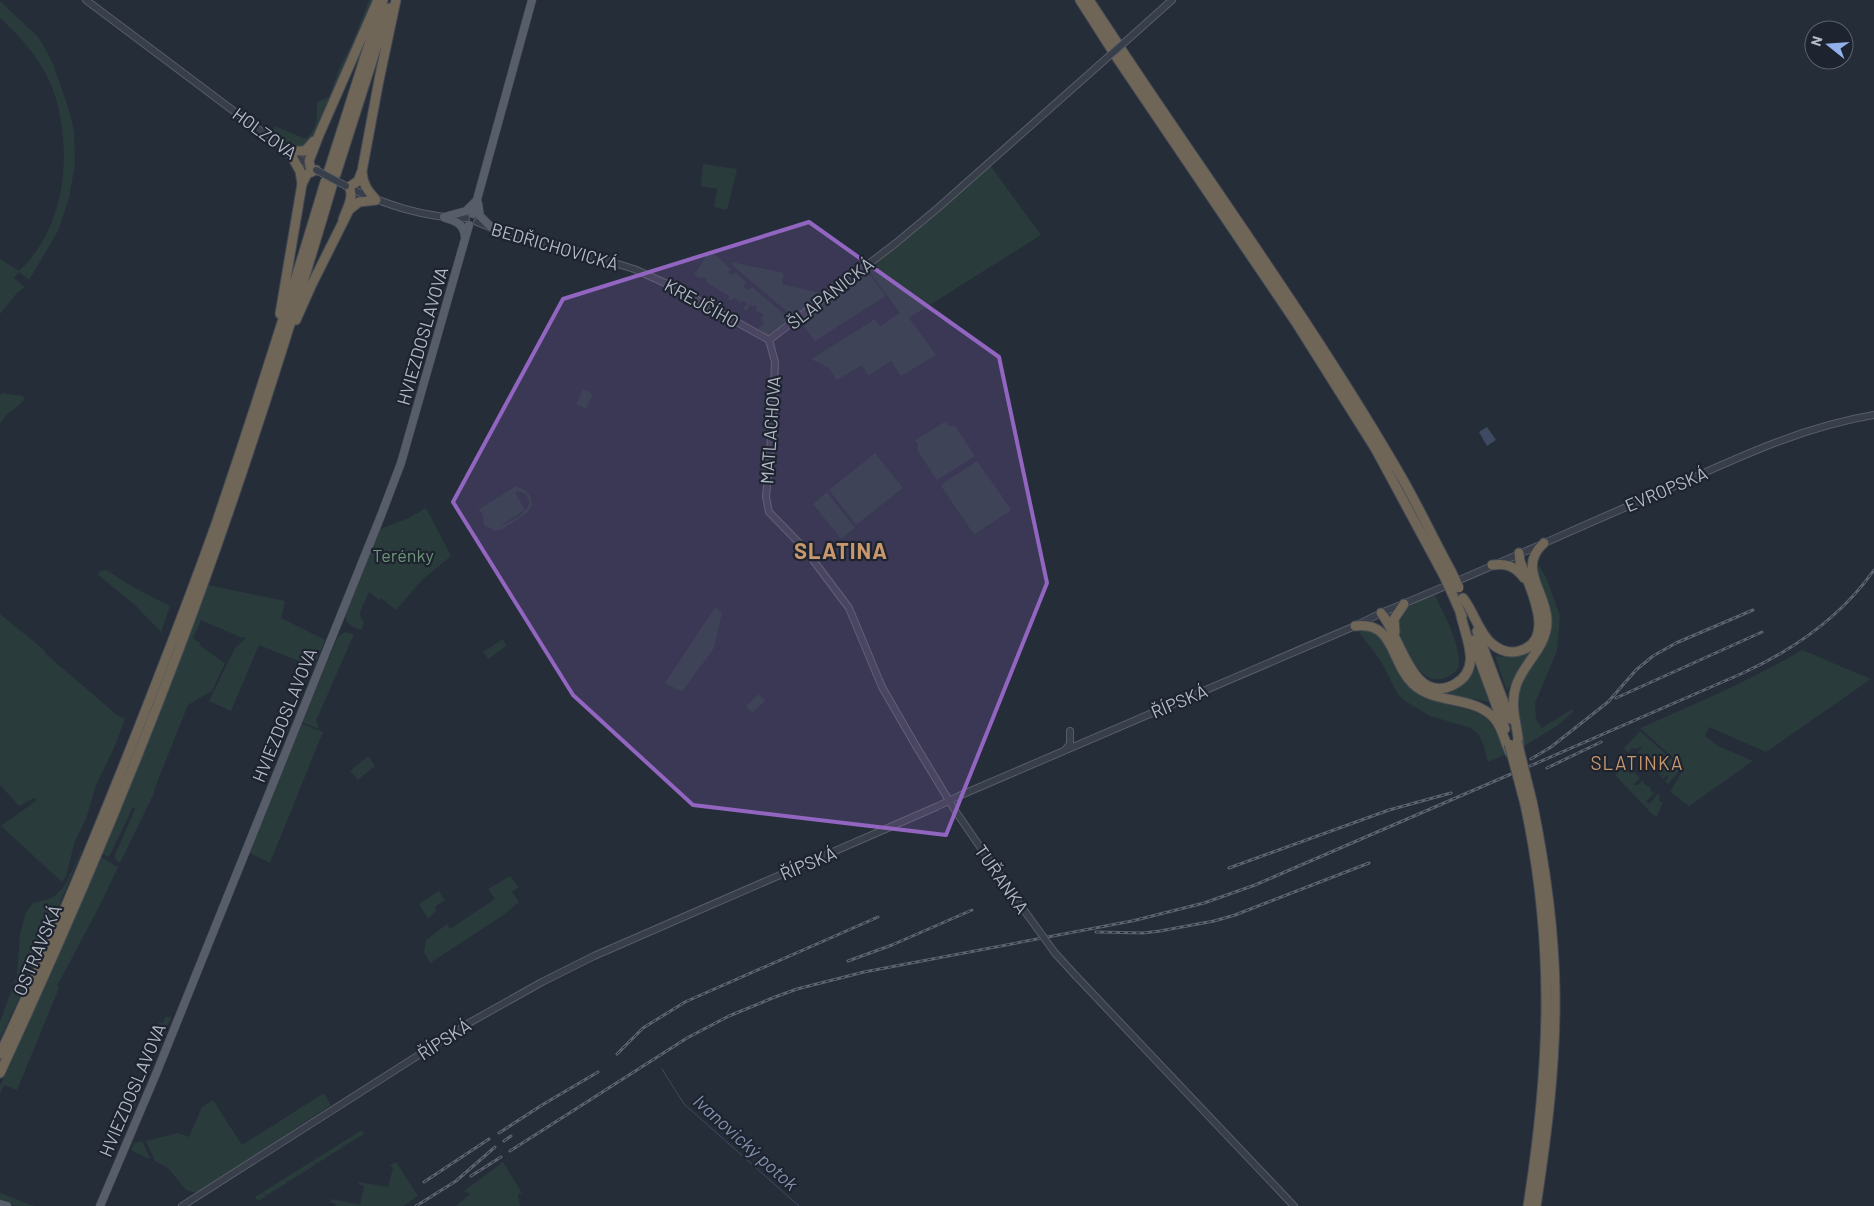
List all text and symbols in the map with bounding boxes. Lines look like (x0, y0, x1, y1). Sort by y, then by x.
north arrow (1804, 20, 1854, 70)
text: N (1807, 34, 1826, 48)
street label: HOLZOVA (229, 102, 301, 164)
street label: BEDŘICHOVICKÁ (489, 217, 621, 275)
street label: ŠLAPANICKÁ (782, 252, 878, 334)
street label: HVIEZDOSLAVOVA (392, 264, 452, 408)
street label: KREJČÍHO (661, 274, 743, 332)
street label: MATLACHOVA (755, 375, 785, 485)
street label: EVROPSKÁ (1621, 462, 1711, 516)
district label: SLATINA (794, 537, 888, 563)
park label: Terénky (372, 544, 434, 566)
street label: HVIEZDOSLAVOVA (247, 645, 321, 785)
street label: ŘÍPSKÁ (1147, 679, 1211, 723)
district label: SLATINKA (1590, 751, 1684, 774)
street label: TUŘANKA (970, 840, 1034, 918)
street label: ŘÍPSKÁ (776, 841, 840, 885)
street label: OSTRAVSKÁ (8, 901, 66, 999)
street label: ŘÍPSKÁ (413, 1014, 475, 1064)
street label: HVIEZDOSLAVOVA (94, 1020, 170, 1160)
water label: Ivanovický potok (689, 1089, 804, 1195)

